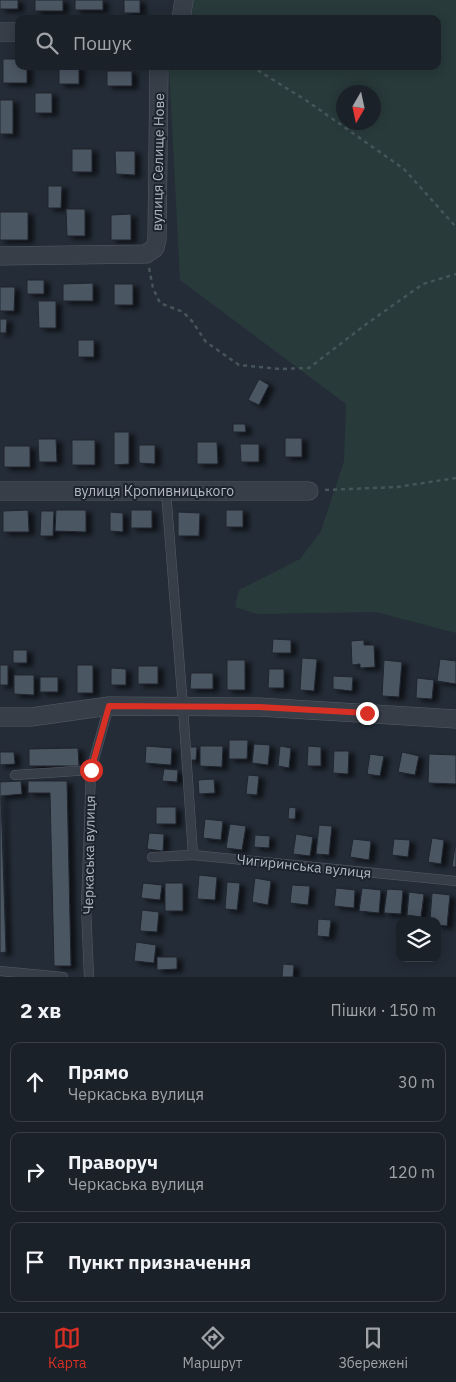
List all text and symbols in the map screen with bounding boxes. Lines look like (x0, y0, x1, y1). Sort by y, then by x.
search box (15, 15, 441, 70)
icon: search (33, 29, 61, 57)
text: Пошук (73, 31, 132, 55)
north arrow (336, 85, 381, 130)
street label: вулиця Селище Нове (148, 92, 168, 231)
street label: вулиця Кропивницького (74, 482, 234, 500)
route end (356, 702, 379, 725)
route start (80, 759, 103, 782)
street label: Черкаська вулиця (79, 795, 99, 915)
street label: Чигиринська вулиця (236, 850, 372, 882)
map controls (396, 917, 441, 962)
button: layers (396, 917, 441, 962)
text: 2 хв (20, 996, 61, 1024)
text: Пішки · 150 m (331, 1000, 436, 1020)
text: Прямо (68, 1060, 129, 1084)
icon: ahead (21, 1068, 49, 1096)
text: 30 m (398, 1072, 435, 1092)
text: Черкаська вулиця (68, 1084, 204, 1104)
text: Праворуч (68, 1150, 158, 1174)
icon: right (21, 1158, 49, 1186)
text: 120 m (388, 1162, 435, 1182)
text: Черкаська вулиця (68, 1174, 204, 1194)
icon: arrive (21, 1248, 49, 1276)
text: Пункт призначення (68, 1250, 251, 1274)
tab: Карта (48, 1324, 87, 1372)
tab: Маршрут (183, 1324, 242, 1372)
tab: Збережені (339, 1324, 408, 1372)

